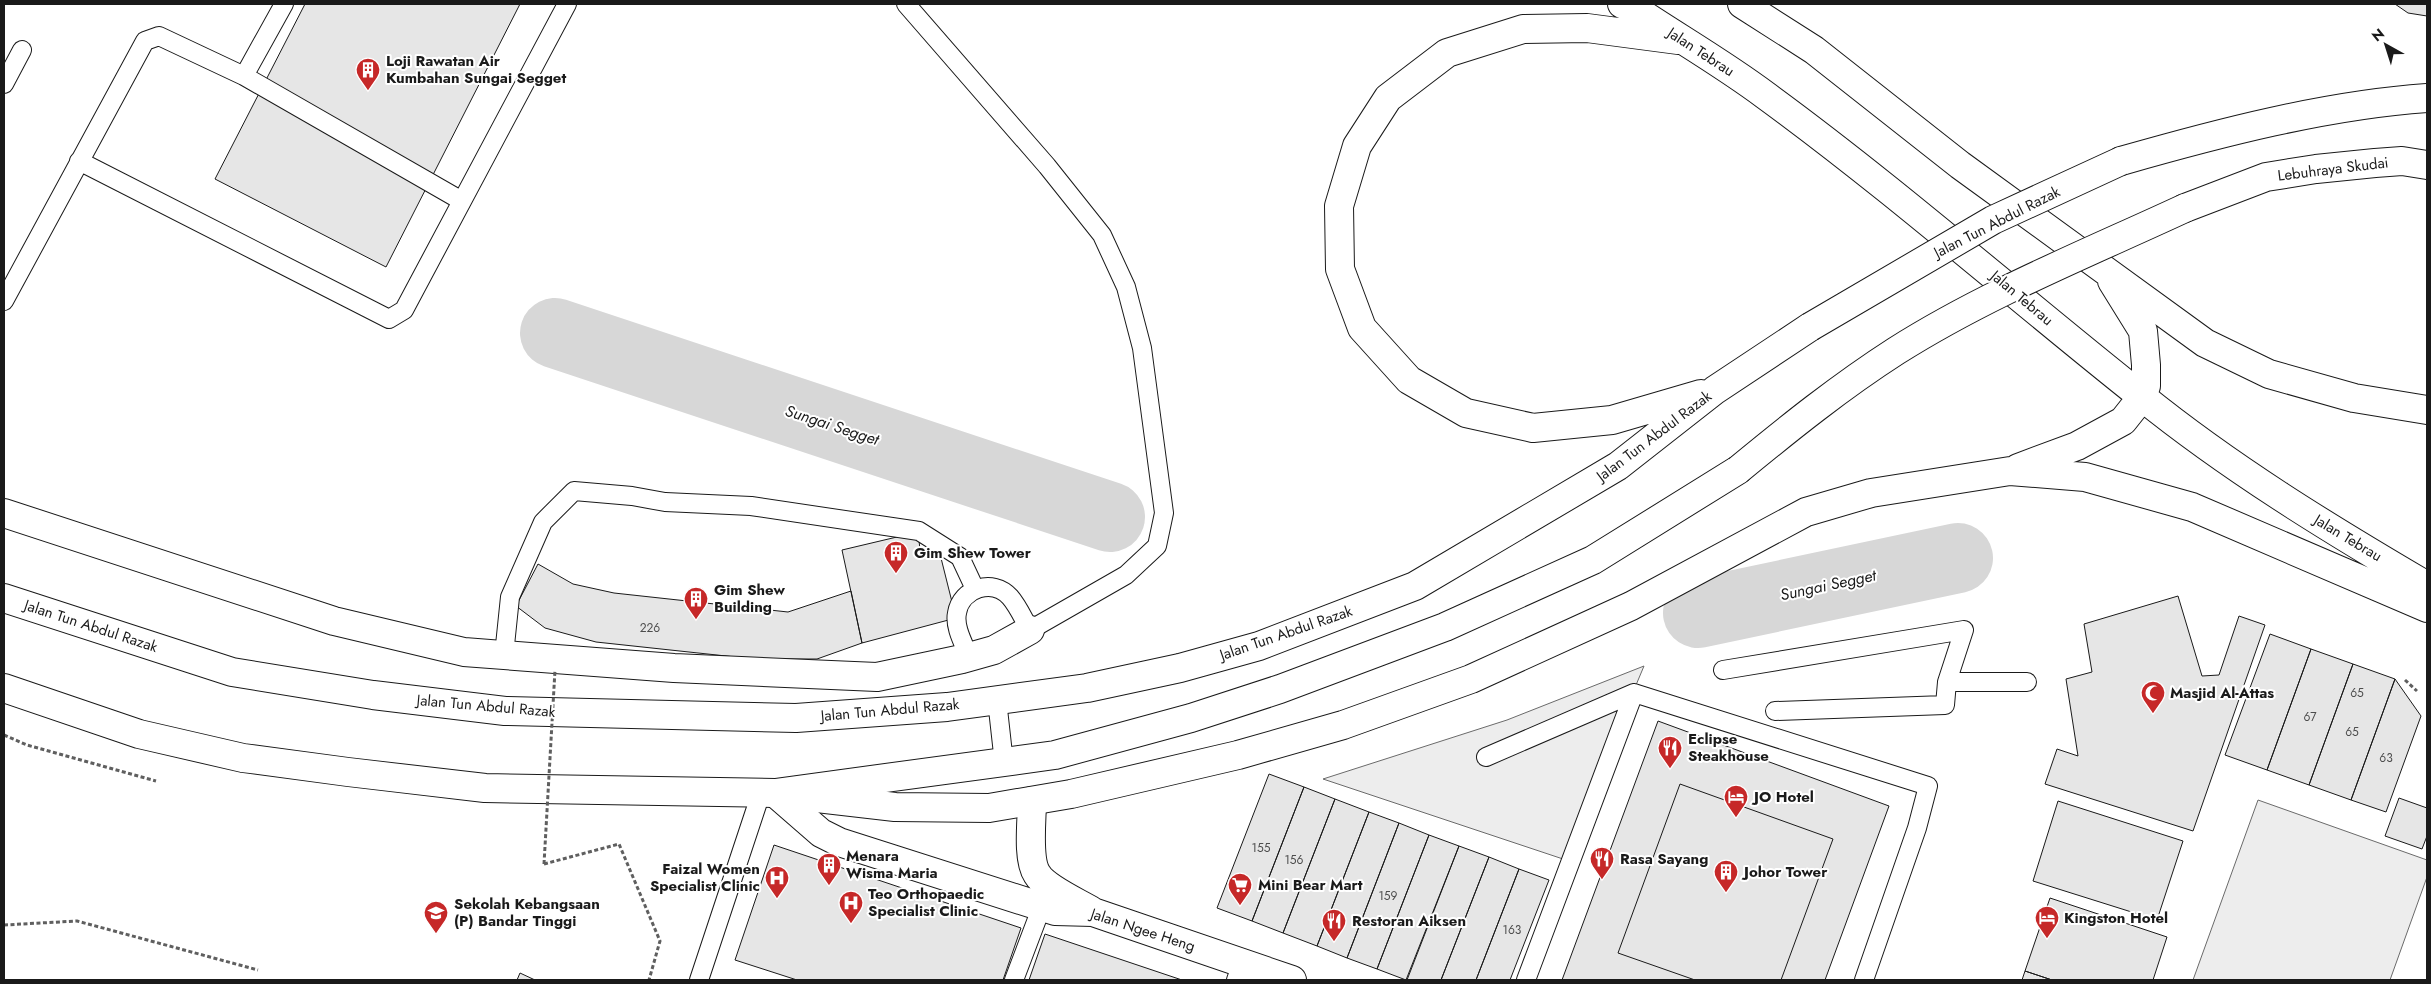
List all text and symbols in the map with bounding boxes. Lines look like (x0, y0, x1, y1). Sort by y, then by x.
north arrow (2361, 20, 2411, 70)
street label: Jalan Tebrau (1662, 21, 1739, 82)
text: N (2367, 24, 2388, 46)
place label: Loji Rawatan Air Kumbahan Sungai Segget (386, 50, 566, 89)
building icon: Loji Rawatan Air Kumbahan Sungai Segget (355, 57, 381, 91)
street label: Lebuhraya Skudai (2276, 151, 2390, 187)
street label: Jalan Tun Abdul Razak (1928, 180, 2064, 264)
street label: Jalan Tebrau (1984, 264, 2058, 331)
street label: Jalan Tun Abdul Razak (1590, 385, 1716, 488)
water label: Sungai Segget (782, 399, 883, 451)
street label: Jalan Tebrau (2308, 508, 2386, 567)
building icon: Gim Shew Tower (883, 540, 909, 574)
place label: Gim Shew Tower (914, 542, 1032, 564)
water label: Sungai Segget (1778, 563, 1879, 606)
place label: Gim Shew Building (714, 579, 785, 618)
building icon: Gim Shew Building (683, 586, 709, 620)
street label: Jalan Tun Abdul Razak (20, 593, 161, 658)
street label: Jalan Tun Abdul Razak (1215, 600, 1356, 667)
house number: 226 (640, 619, 660, 637)
mosque icon: Masjid Al-Attas (2140, 680, 2166, 714)
place label: Masjid Al-Attas (2170, 682, 2274, 704)
house number: 65 (2350, 684, 2364, 702)
street label: Jalan Tun Abdul Razak (414, 689, 557, 723)
street label: Jalan Tun Abdul Razak (818, 693, 961, 727)
house number: 67 (2303, 708, 2317, 726)
house number: 65 (2345, 723, 2359, 741)
place label: Eclipse Steakhouse (1688, 728, 1769, 767)
restaurant icon: Eclipse Steakhouse (1657, 735, 1683, 769)
house number: 63 (2379, 749, 2393, 767)
hotel icon: JO Hotel (1723, 784, 1749, 818)
place label: JO Hotel (1751, 786, 1814, 808)
house number: 155 (1252, 839, 1271, 857)
place label: Menara Wisma Maria (846, 845, 938, 884)
restaurant icon: Rasa Sayang (1589, 846, 1615, 880)
place label: Rasa Sayang (1620, 848, 1708, 870)
house number: 156 (1284, 851, 1304, 869)
building icon: Menara Wisma Maria (816, 852, 842, 886)
place label: Faizal Women Specialist Clinic (650, 858, 760, 897)
building icon: Johor Tower (1713, 859, 1739, 893)
place label: Johor Tower (1741, 861, 1828, 883)
hospital icon: Faizal Women Specialist Clinic (764, 865, 790, 899)
supermarket icon: Mini Bear Mart (1227, 872, 1253, 906)
place label: Mini Bear Mart (1258, 874, 1363, 896)
place label: Teo Orthopaedic Specialist Clinic (868, 883, 984, 922)
house number: 159 (1378, 887, 1398, 905)
hospital icon: Teo Orthopaedic Specialist Clinic (838, 890, 864, 924)
place label: Sekolah Kebangsaan (P) Bandar Tinggi (454, 893, 600, 932)
school or university icon: Sekolah Kebangsaan (P) Bandar Tinggi (423, 900, 449, 934)
street label: Jalan Ngee Heng (1086, 902, 1198, 957)
hotel icon: Kingston Hotel (2034, 905, 2060, 939)
place label: Kingston Hotel (2064, 907, 2168, 929)
restaurant icon: Restoran Aiksen (1321, 908, 1347, 942)
place label: Restoran Aiksen (1352, 910, 1466, 932)
house number: 163 (1503, 921, 1522, 939)

